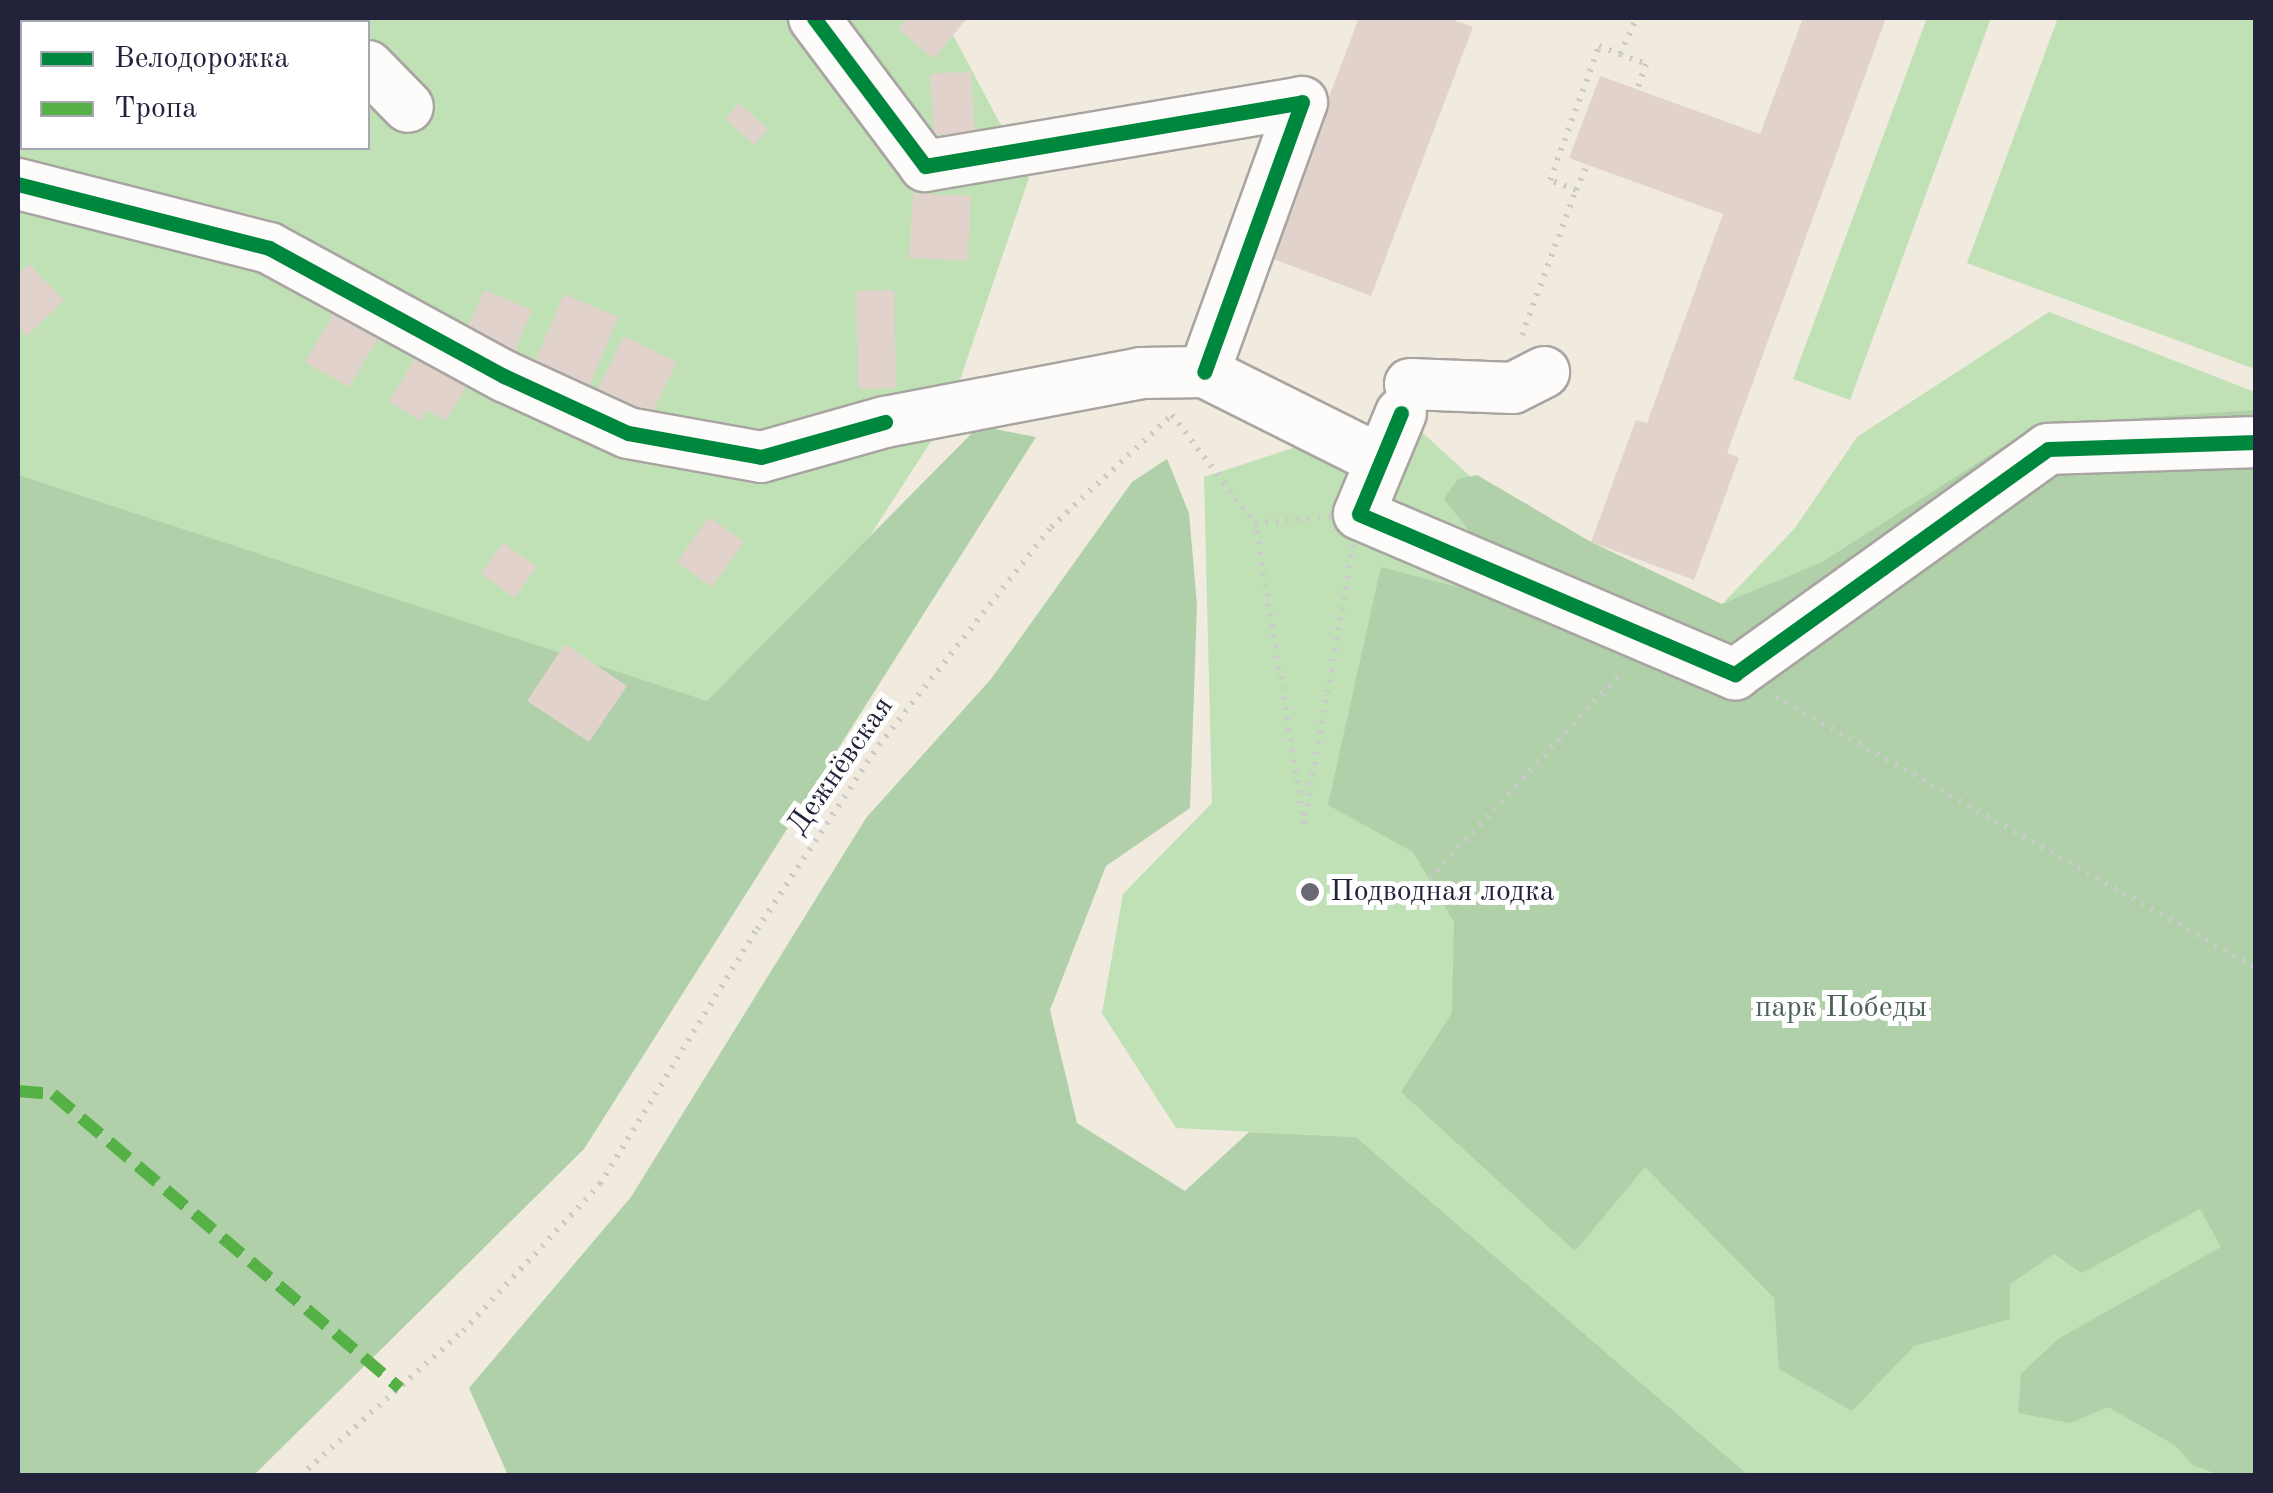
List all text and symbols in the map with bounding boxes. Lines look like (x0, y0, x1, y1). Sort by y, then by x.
legend (20, 20, 370, 150)
text: Велодорожка (114, 44, 289, 74)
text: Тропа (114, 94, 197, 124)
street label: Дежнёвская (780, 690, 902, 842)
place label: Подводная лодка (1330, 874, 1555, 910)
marker: Подводная лодка (1299, 881, 1321, 903)
park label: парк Победы (1755, 990, 1927, 1026)

